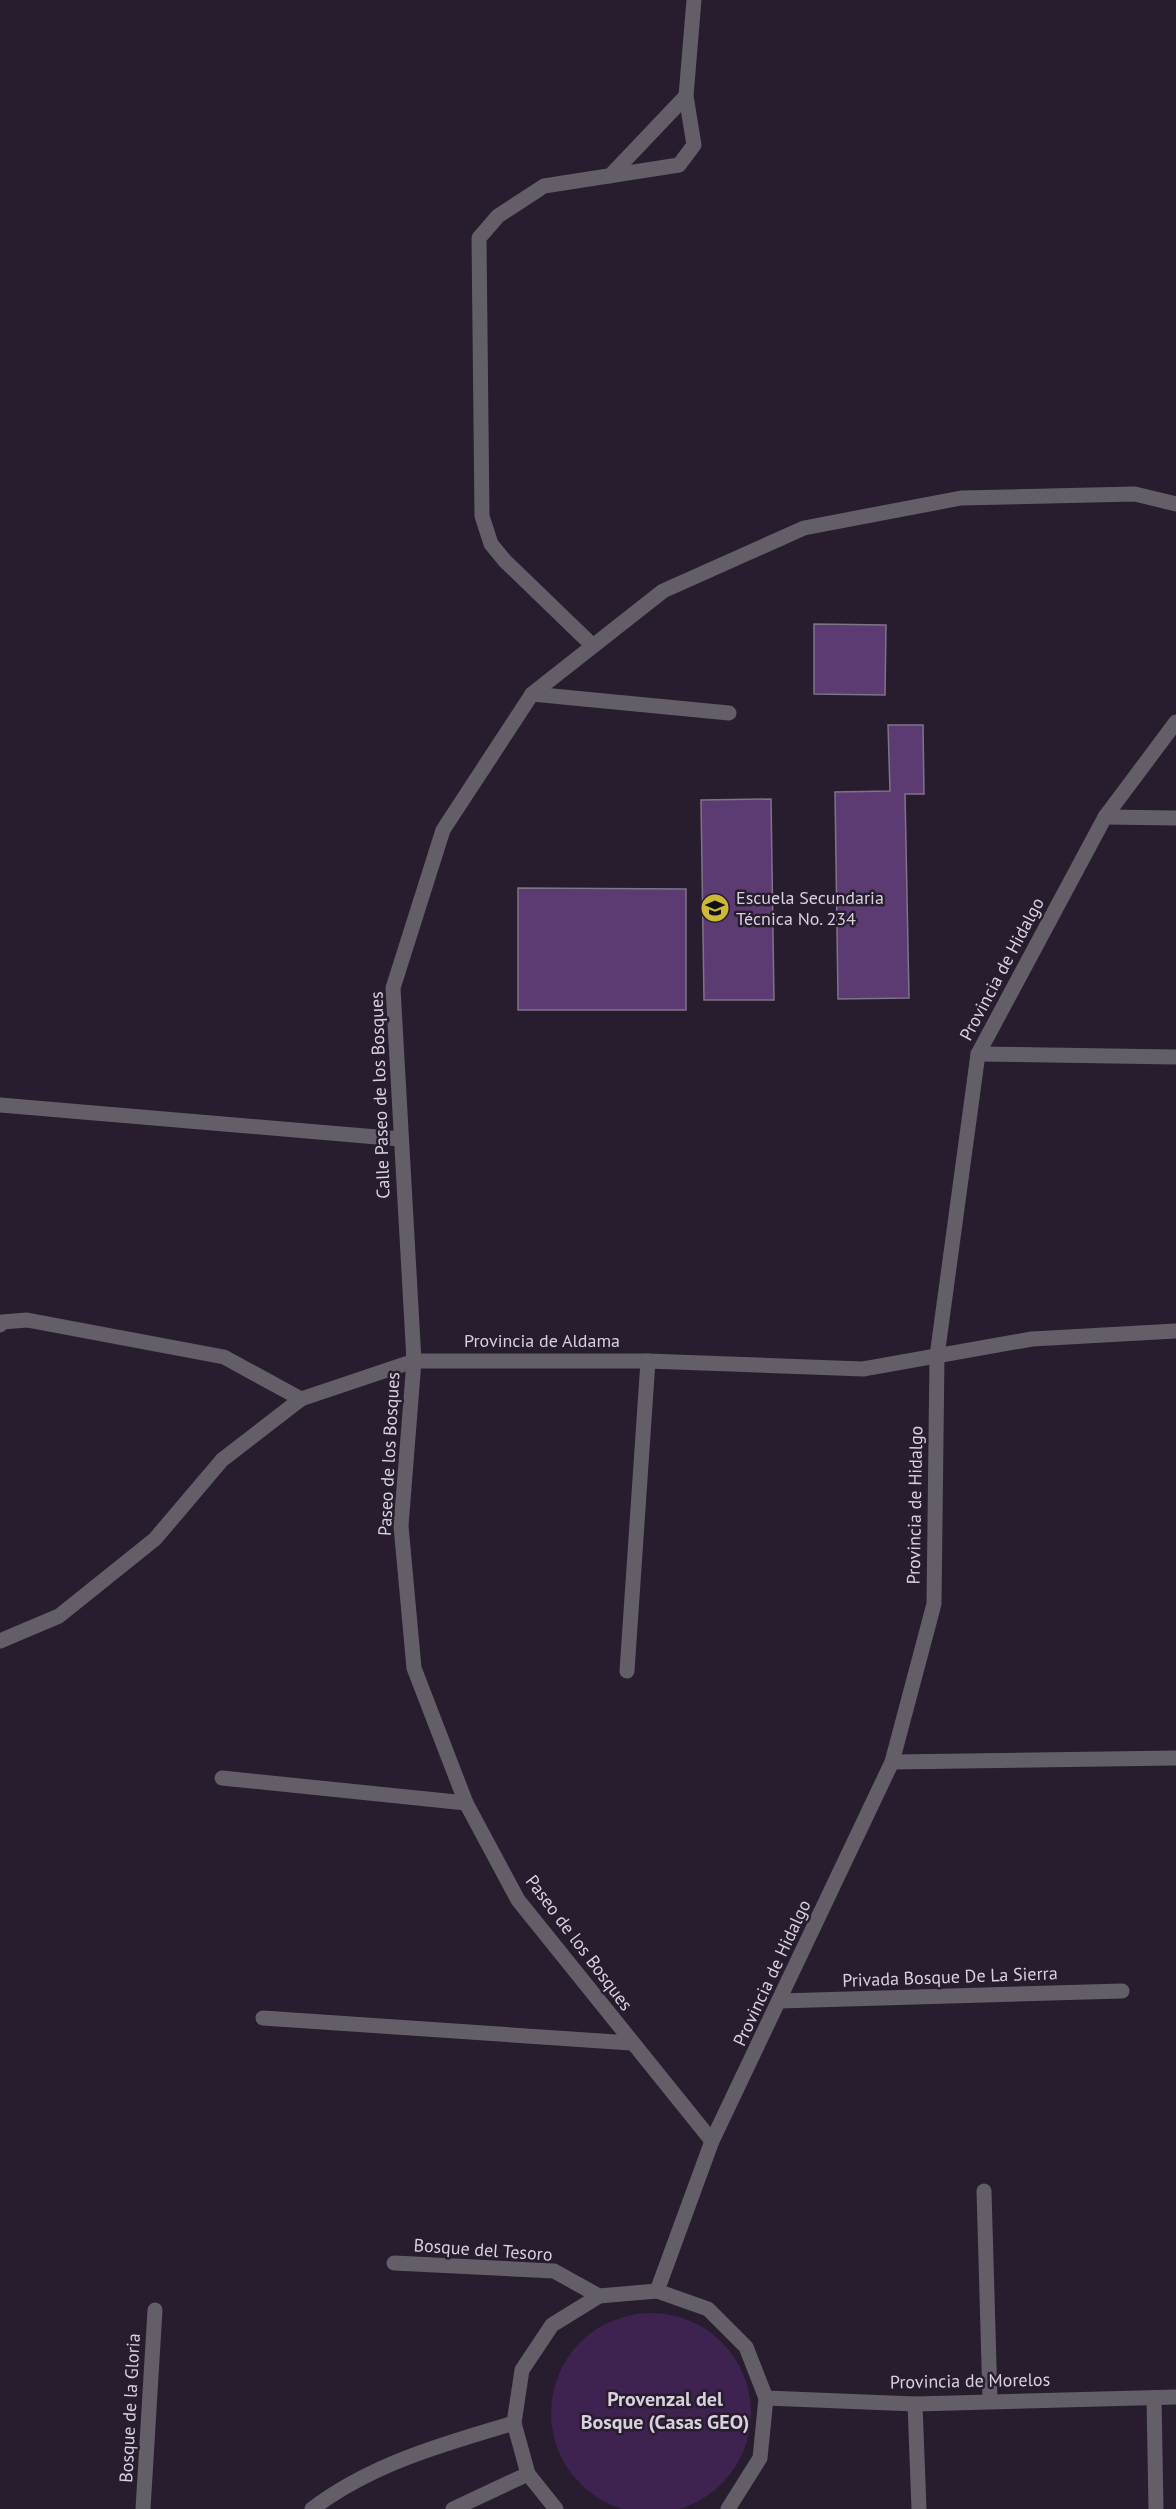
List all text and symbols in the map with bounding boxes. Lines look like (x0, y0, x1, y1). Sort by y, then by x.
place label: Escuela Secundaria Técnica No. 234 (736, 886, 884, 930)
school or university icon: Escuela Secundaria Técnica No. 234 (699, 892, 731, 924)
street label: Provincia de Hidalgo (954, 893, 1049, 1044)
street label: Calle Paseo de los Bosques (364, 991, 395, 1199)
street label: Provincia de Aldama (464, 1329, 620, 1352)
street label: Paseo de los Bosques (373, 1371, 404, 1537)
street label: Provincia de Hidalgo (902, 1425, 927, 1585)
street label: Paseo de los Bosques (521, 1870, 638, 2015)
street label: Provincia de Hidalgo (728, 1896, 816, 2050)
street label: Privada Bosque De La Sierra (842, 1961, 1058, 1992)
street label: Bosque del Tesoro (413, 2233, 553, 2266)
street label: Bosque de la Gloria (114, 2333, 145, 2483)
street label: Provincia de Morelos (890, 2368, 1050, 2393)
district label: Provenzal del Bosque (Casas GEO) (581, 2386, 749, 2435)

